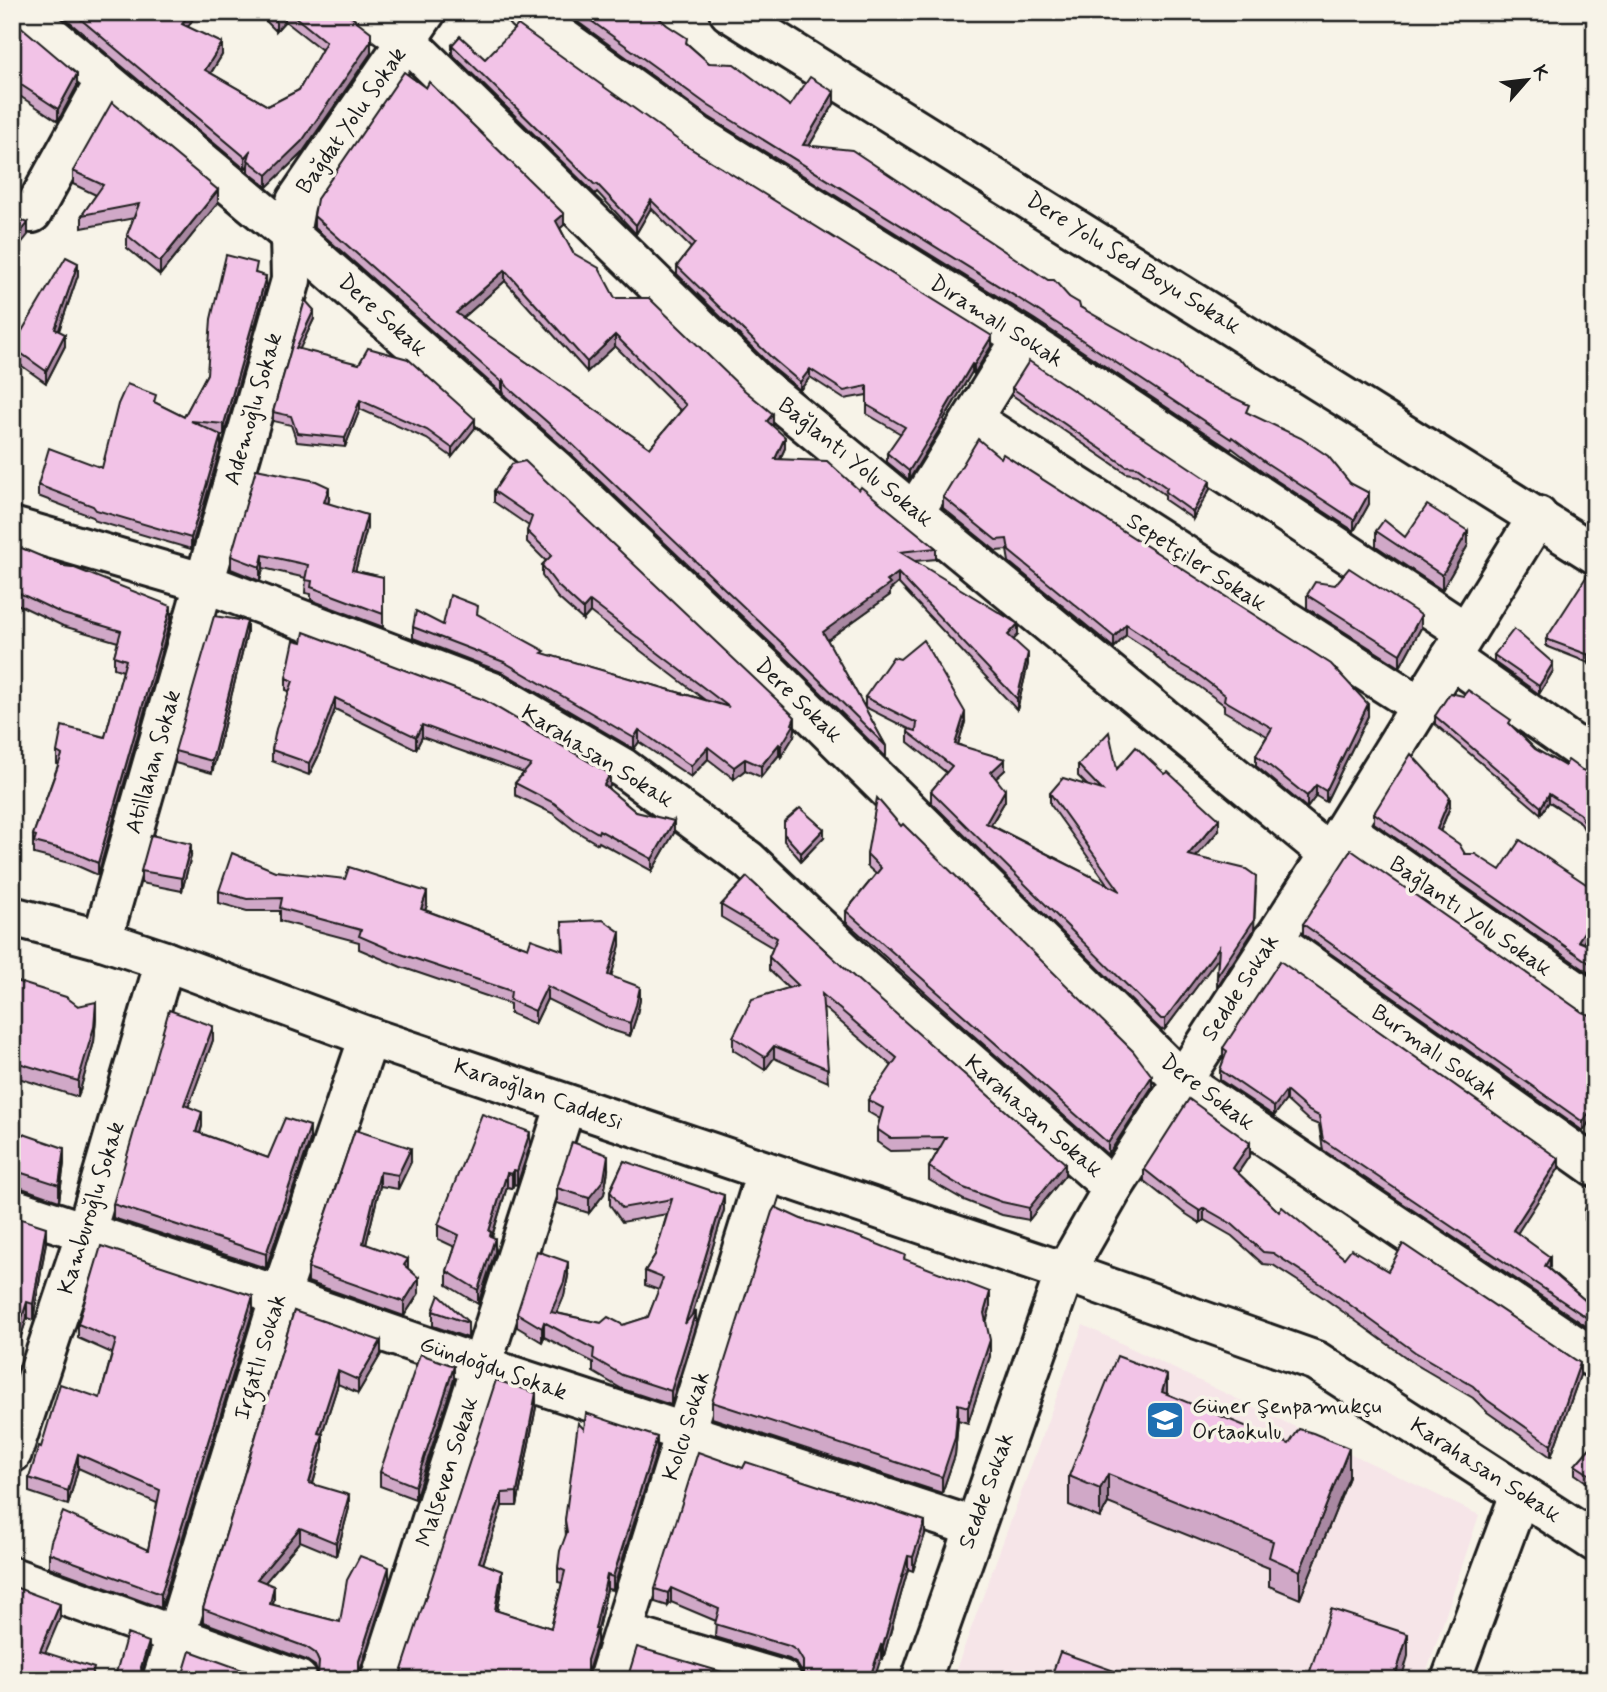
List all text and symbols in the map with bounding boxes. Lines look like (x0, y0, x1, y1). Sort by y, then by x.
street label: Bağdat Yolu Sokak (290, 42, 414, 200)
north arrow (1492, 46, 1562, 116)
text: K (1527, 61, 1555, 85)
street label: Dere Yolu Sed Boyu Sokak (1020, 186, 1246, 342)
street label: Dere Sokak (331, 268, 433, 364)
street label: Dıramalı Sokak (924, 269, 1068, 375)
street label: Ademoğlu Sokak (218, 329, 290, 489)
street label: Bağlantı Yolu Sokak (771, 391, 939, 535)
street label: Sepetçiler Sokak (1120, 507, 1272, 619)
street label: Dere Sokak (748, 652, 848, 750)
street label: Atillahan Sokak (119, 687, 189, 837)
street label: Karahasan Sokak (515, 698, 679, 816)
street label: Bağlantı Yolu Sokak (1383, 850, 1557, 984)
street label: Sedde Sokak (1195, 929, 1287, 1047)
street label: Burmalı Sokak (1365, 998, 1503, 1108)
street label: Dere Sokak (1154, 1048, 1260, 1138)
street label: Karahasan Sokak (957, 1049, 1109, 1185)
street label: Karaoğlan Caddesi (449, 1052, 627, 1138)
street label: Kamburoğlu Sokak (51, 1118, 133, 1298)
street label: Irgatlı Sokak (228, 1290, 296, 1424)
street label: Gündoğdu Sokak (415, 1330, 571, 1408)
street label: Kolcu Sokak (656, 1368, 718, 1484)
place label: Güner Şenpamukçu Ortaokulu (1192, 1392, 1382, 1448)
street label: Malseven Sokak (410, 1393, 486, 1551)
school or university icon: Güner Şenpamukçu Ortaokulu (1144, 1399, 1186, 1441)
street label: Karahasan Sokak (1404, 1411, 1566, 1531)
street label: Sedde Sokak (952, 1429, 1022, 1553)

